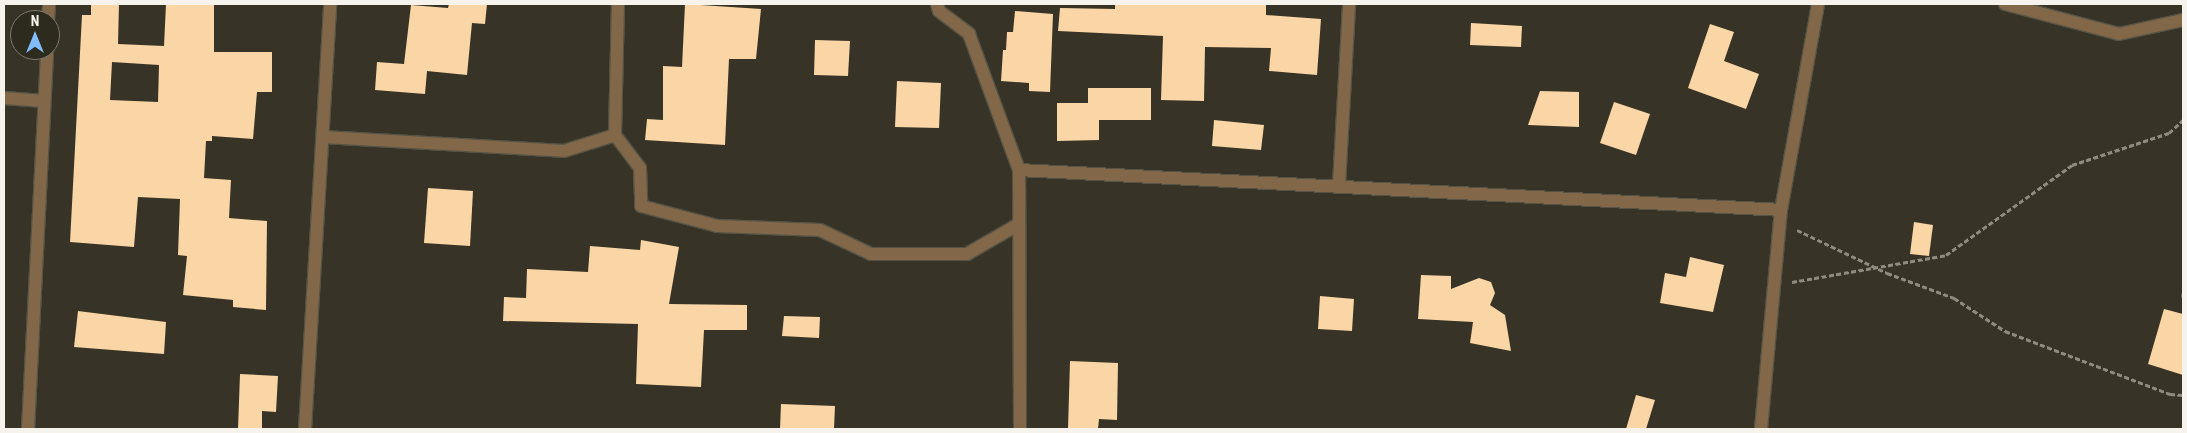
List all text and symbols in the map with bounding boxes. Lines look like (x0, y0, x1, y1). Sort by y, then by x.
north arrow (10, 10, 60, 60)
text: N (31, 13, 39, 29)

